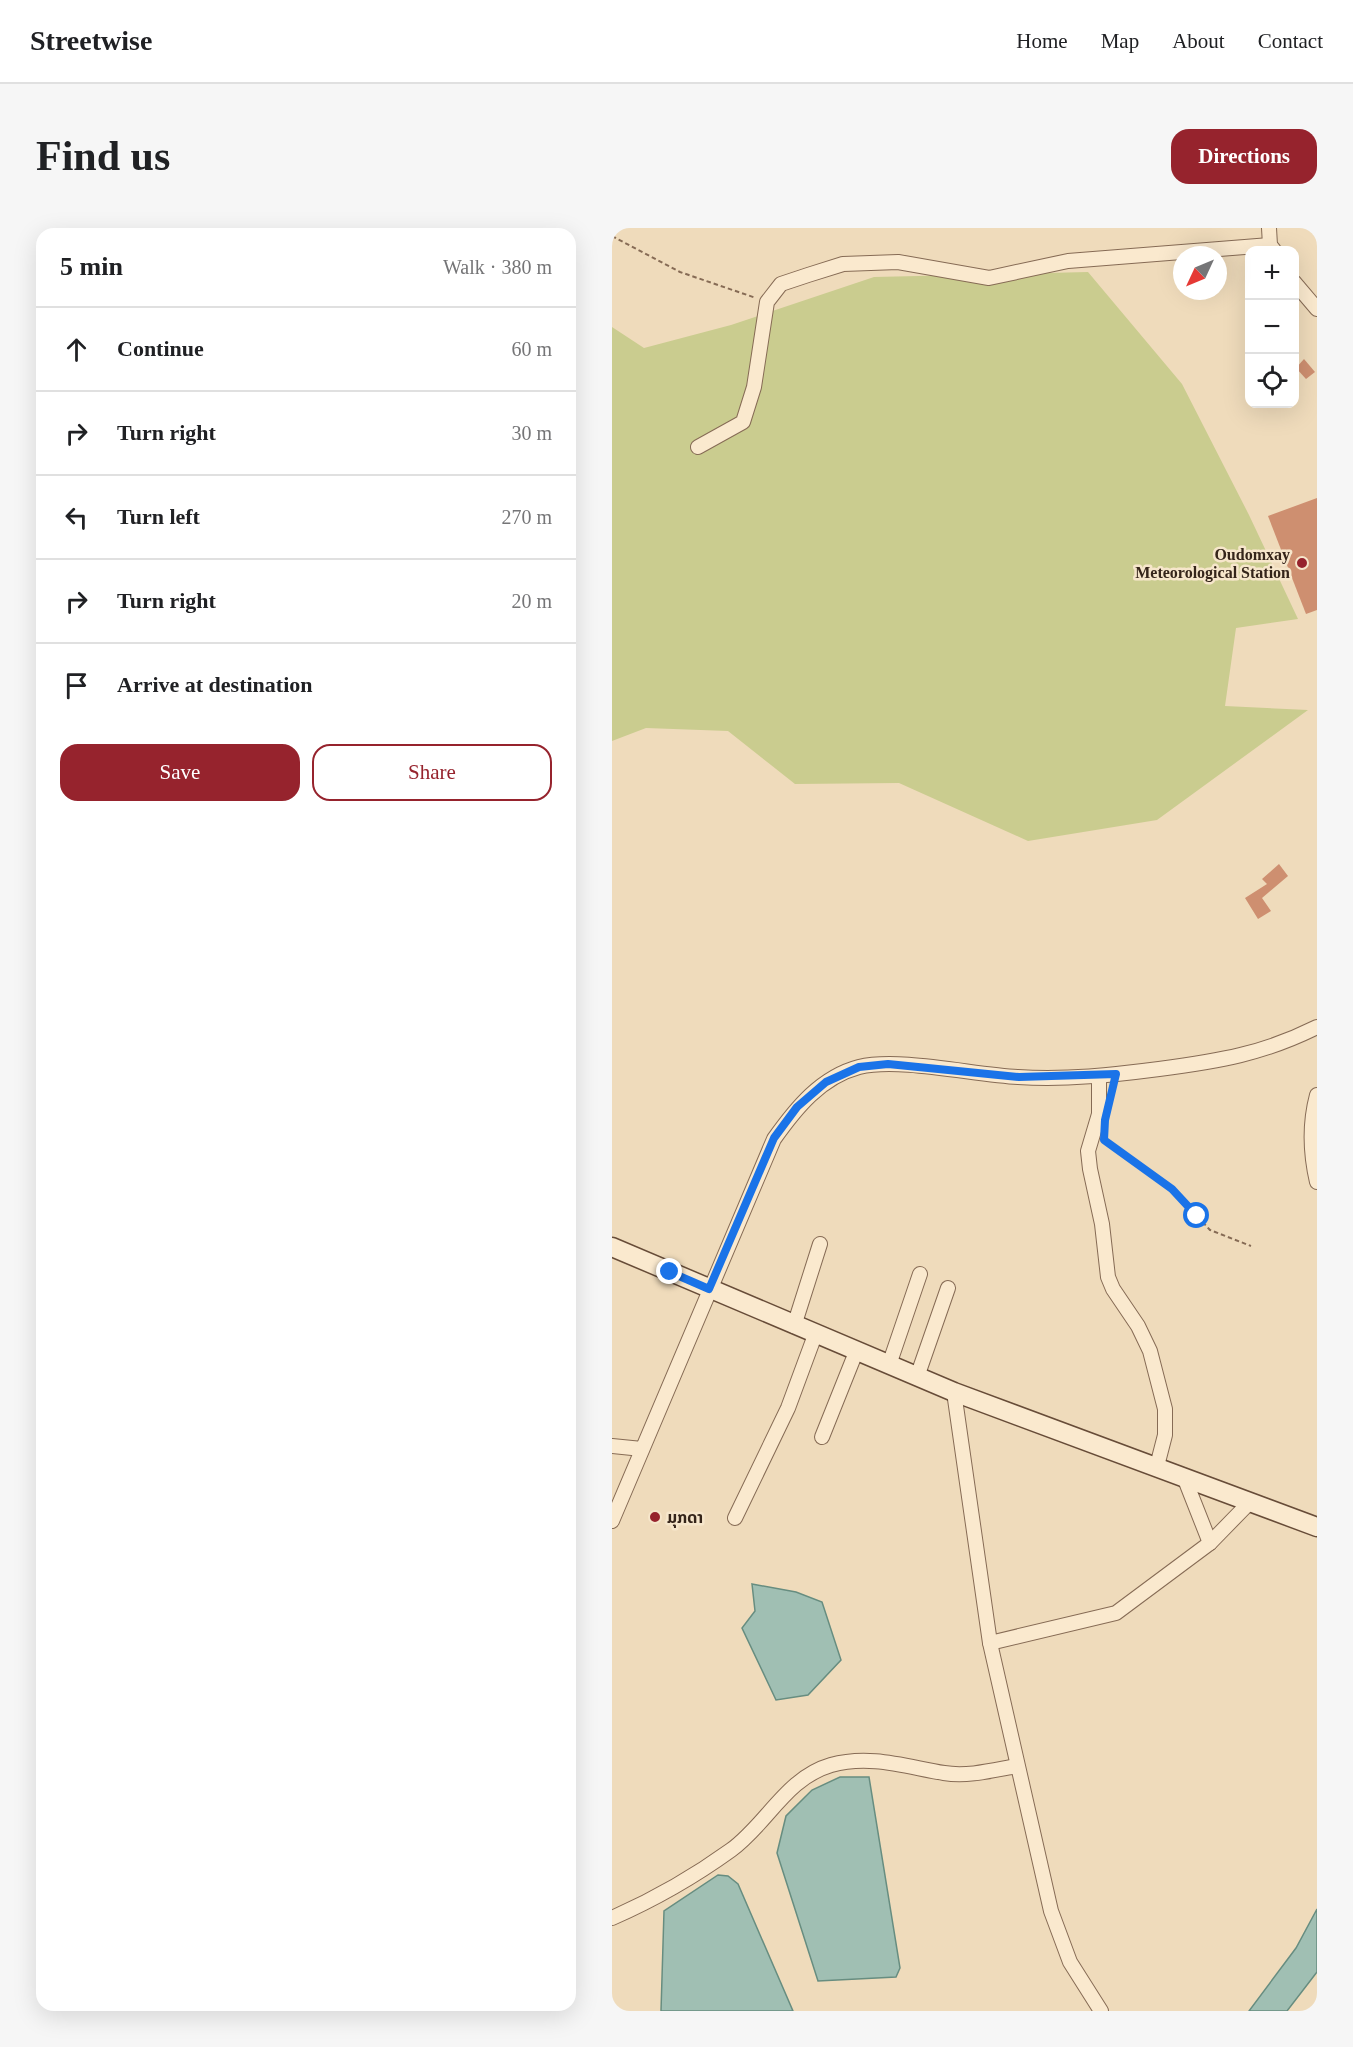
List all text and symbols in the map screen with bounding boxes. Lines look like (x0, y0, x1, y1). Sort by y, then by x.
text: Streetwise (30, 25, 152, 56)
text: Home (1016, 29, 1068, 53)
text: Map (1101, 29, 1139, 53)
text: About (1172, 29, 1225, 53)
text: Contact (1258, 29, 1323, 53)
button: Directions (1171, 129, 1317, 184)
text: Find us (36, 133, 170, 179)
north arrow (1173, 246, 1227, 300)
map controls (1245, 246, 1299, 408)
button: + (1245, 246, 1299, 300)
text: 5 min (60, 252, 123, 281)
text: Walk · 380 m (443, 256, 552, 278)
button: − (1245, 300, 1299, 354)
icon: ahead (60, 333, 93, 366)
text: Continue (117, 336, 204, 361)
text: 60 m (511, 338, 552, 360)
button: locate (1245, 354, 1299, 408)
icon: right (60, 417, 93, 450)
text: Turn right (117, 420, 216, 445)
text: 30 m (511, 422, 552, 444)
icon: left (60, 501, 93, 534)
text: Turn left (117, 504, 200, 529)
text: 270 m (501, 506, 552, 528)
place label: Oudomxay Meteorological Station (1135, 546, 1290, 582)
marker: Oudomxay Meteorological Station (1295, 556, 1309, 570)
icon: right (60, 585, 93, 618)
text: Turn right (117, 588, 216, 613)
text: 20 m (511, 590, 552, 612)
icon: arrive (60, 669, 93, 702)
text: Arrive at destination (117, 672, 313, 697)
button: Save (60, 744, 300, 801)
button: Share (312, 744, 552, 801)
route start (1183, 1202, 1209, 1228)
route end (656, 1258, 682, 1284)
place label: ມຸກດາ (667, 1509, 703, 1528)
marker: ມຸກດາ (648, 1510, 662, 1524)

